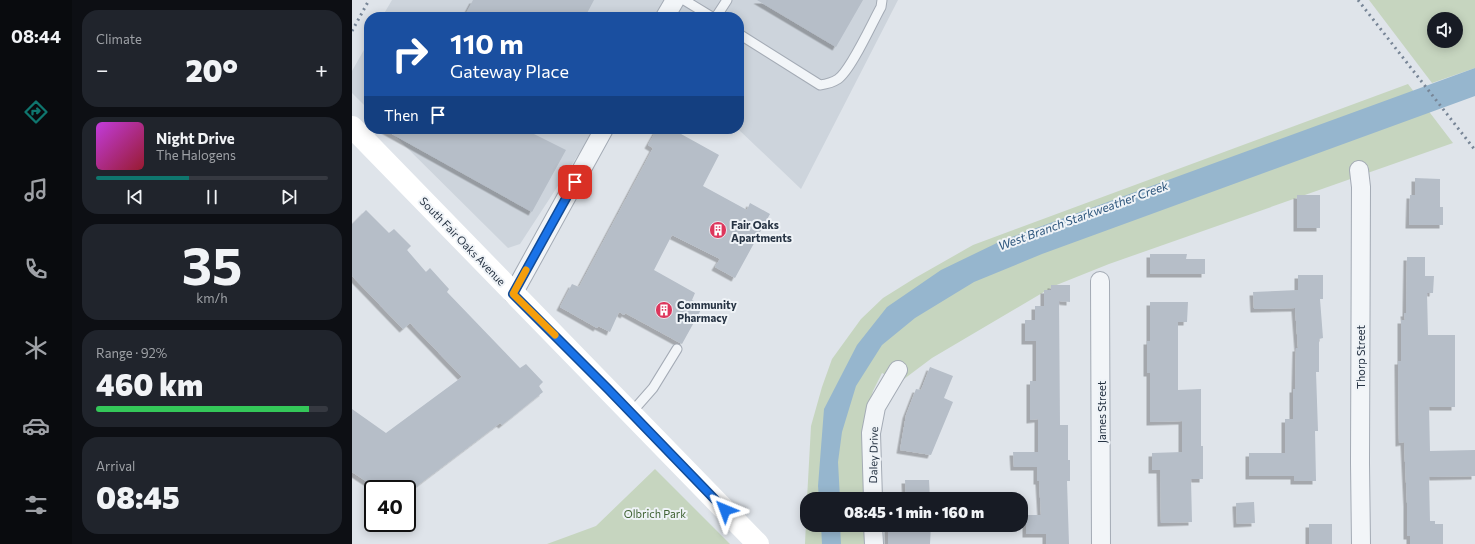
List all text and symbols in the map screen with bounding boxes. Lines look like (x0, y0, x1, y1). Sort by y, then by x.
map controls (1427, 12, 1463, 48)
button: sound (1427, 12, 1463, 48)
text: 08:44 (11, 25, 61, 47)
text: 110 m (450, 26, 524, 60)
icon: right (384, 28, 436, 80)
text: Climate (96, 31, 142, 47)
text: 20° (185, 51, 238, 88)
text: − (96, 56, 109, 83)
text: + (315, 56, 328, 83)
text: Gateway Place (450, 60, 569, 82)
icon: directions (22, 98, 50, 126)
icon: arrive (427, 104, 449, 126)
text: Then (384, 106, 419, 124)
text: Night Drive (156, 129, 235, 147)
text: The Halogens (156, 147, 236, 163)
pin (558, 165, 592, 199)
icon: arrive (564, 171, 586, 193)
icon: music (22, 176, 50, 204)
water label: West Branch Starkweather Creek (996, 177, 1170, 252)
icon: previous (124, 186, 146, 208)
icon: pause (201, 186, 223, 208)
icon: next (278, 186, 300, 208)
street label: South Fair Oaks Avenue (417, 194, 509, 288)
place label: Fair Oaks Apartments (731, 218, 792, 244)
building icon: Fair Oaks Apartments (708, 220, 728, 240)
text: 35 (182, 232, 242, 296)
icon: phone (22, 255, 50, 283)
text: km/h (196, 290, 228, 306)
place label: Community Pharmacy (677, 298, 737, 324)
building icon: Community Pharmacy (654, 300, 674, 320)
street label: Thorp Street (1354, 324, 1367, 389)
icon: climate (22, 334, 50, 362)
text: Range · 92% (96, 345, 167, 361)
text: 460 km (96, 365, 203, 402)
street label: James Street (1095, 380, 1109, 443)
icon: car (22, 412, 50, 440)
street label: Daley Drive (866, 426, 880, 483)
text: Arrival (96, 458, 135, 474)
text: 08:45 (96, 478, 180, 515)
speed limit sign: 40 (364, 480, 416, 532)
position arrow (704, 489, 746, 531)
icon: filters (22, 491, 50, 519)
text: 08:45 · 1 min · 160 m (844, 503, 984, 521)
park label: Olbrich Park (624, 507, 686, 520)

